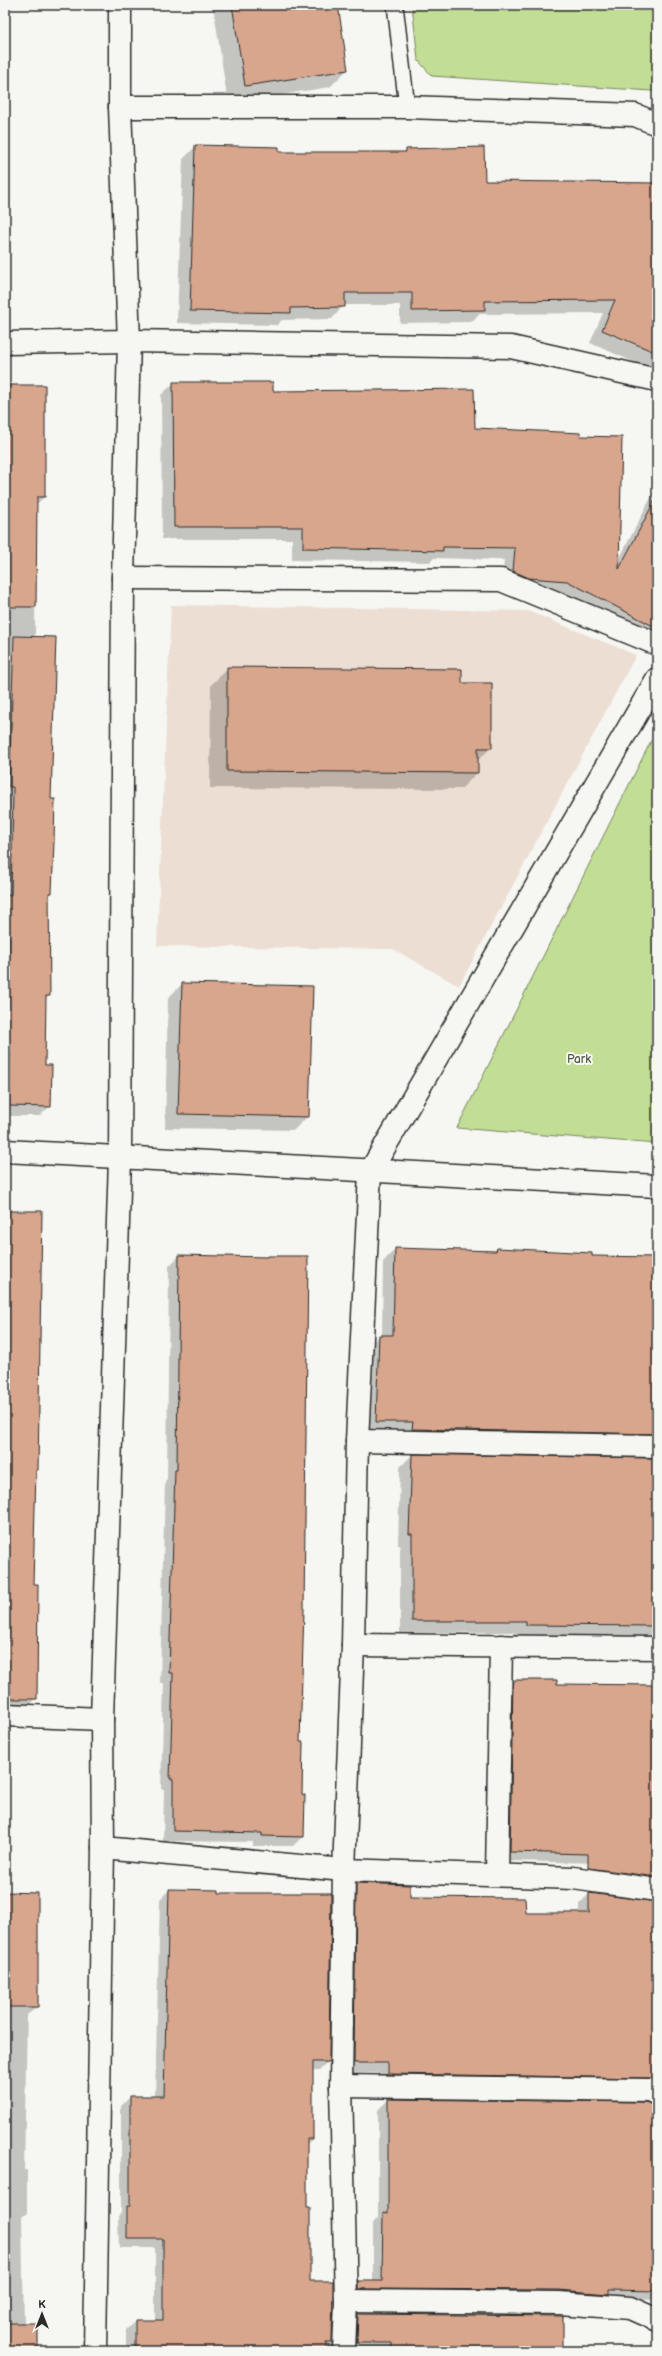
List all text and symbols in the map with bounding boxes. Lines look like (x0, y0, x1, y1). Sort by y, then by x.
park label: Park (567, 1052, 591, 1067)
north arrow (22, 2294, 62, 2334)
text: K (38, 2298, 46, 2311)

